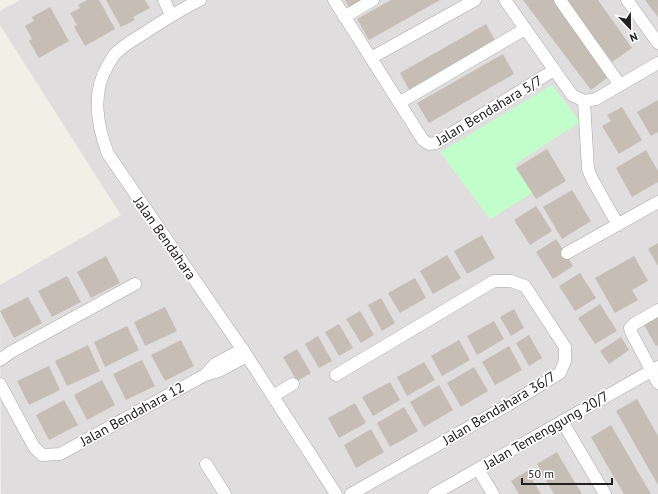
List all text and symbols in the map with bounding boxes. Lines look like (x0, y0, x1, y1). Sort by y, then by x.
north arrow (610, 8, 650, 48)
text: N (628, 29, 640, 45)
street label: Jalan Bendahara 5/7 (432, 71, 546, 149)
street label: Jalan Bendahara (129, 192, 200, 283)
street label: Jalan Bendahara 36/7 (438, 367, 559, 449)
street label: Jalan Bendahara 12 (76, 378, 187, 451)
street label: Jalan Temenggung 20/7 (479, 387, 612, 474)
scale bar (522, 460, 612, 486)
text: 50 m (528, 466, 554, 481)

